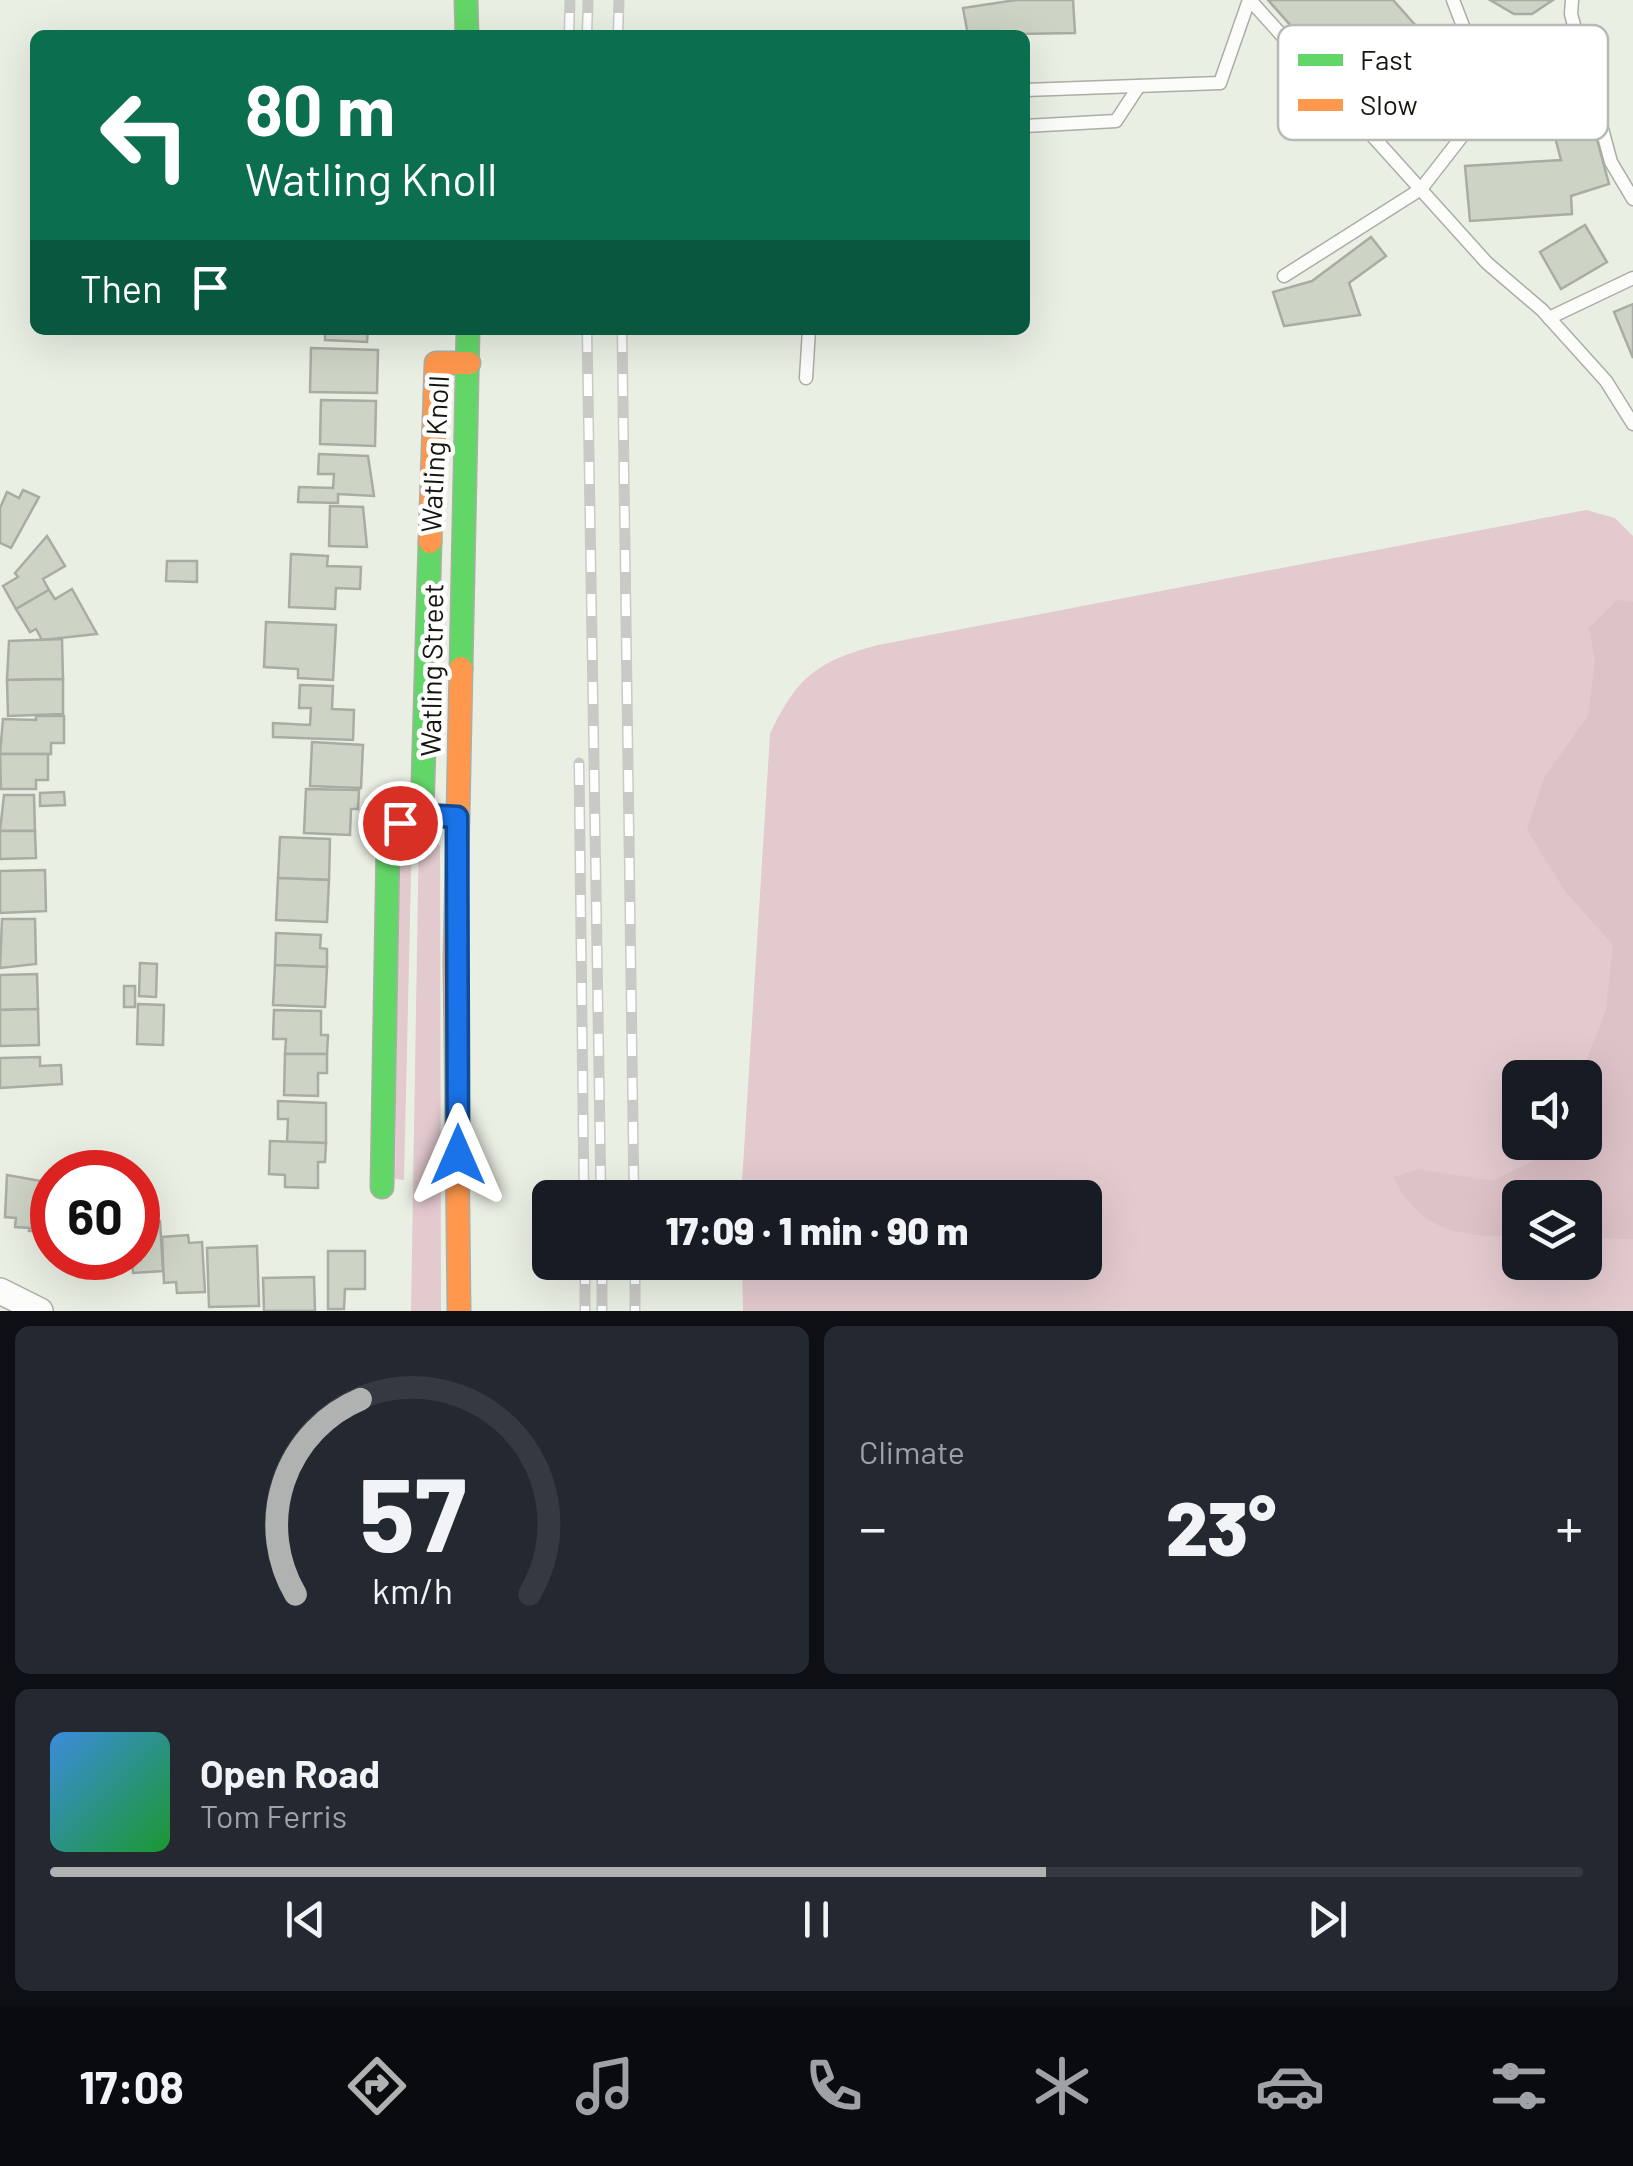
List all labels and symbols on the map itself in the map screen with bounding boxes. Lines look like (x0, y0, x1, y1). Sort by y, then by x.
legend (1278, 25, 1608, 140)
text: Fast (1360, 42, 1413, 76)
text: Slow (1360, 87, 1418, 121)
street label: Watling Knoll (413, 375, 455, 533)
street label: Watling Street (412, 583, 450, 757)
pin (358, 781, 443, 866)
position arrow (406, 1103, 510, 1207)
speed limit sign: 60 (30, 1150, 160, 1280)

